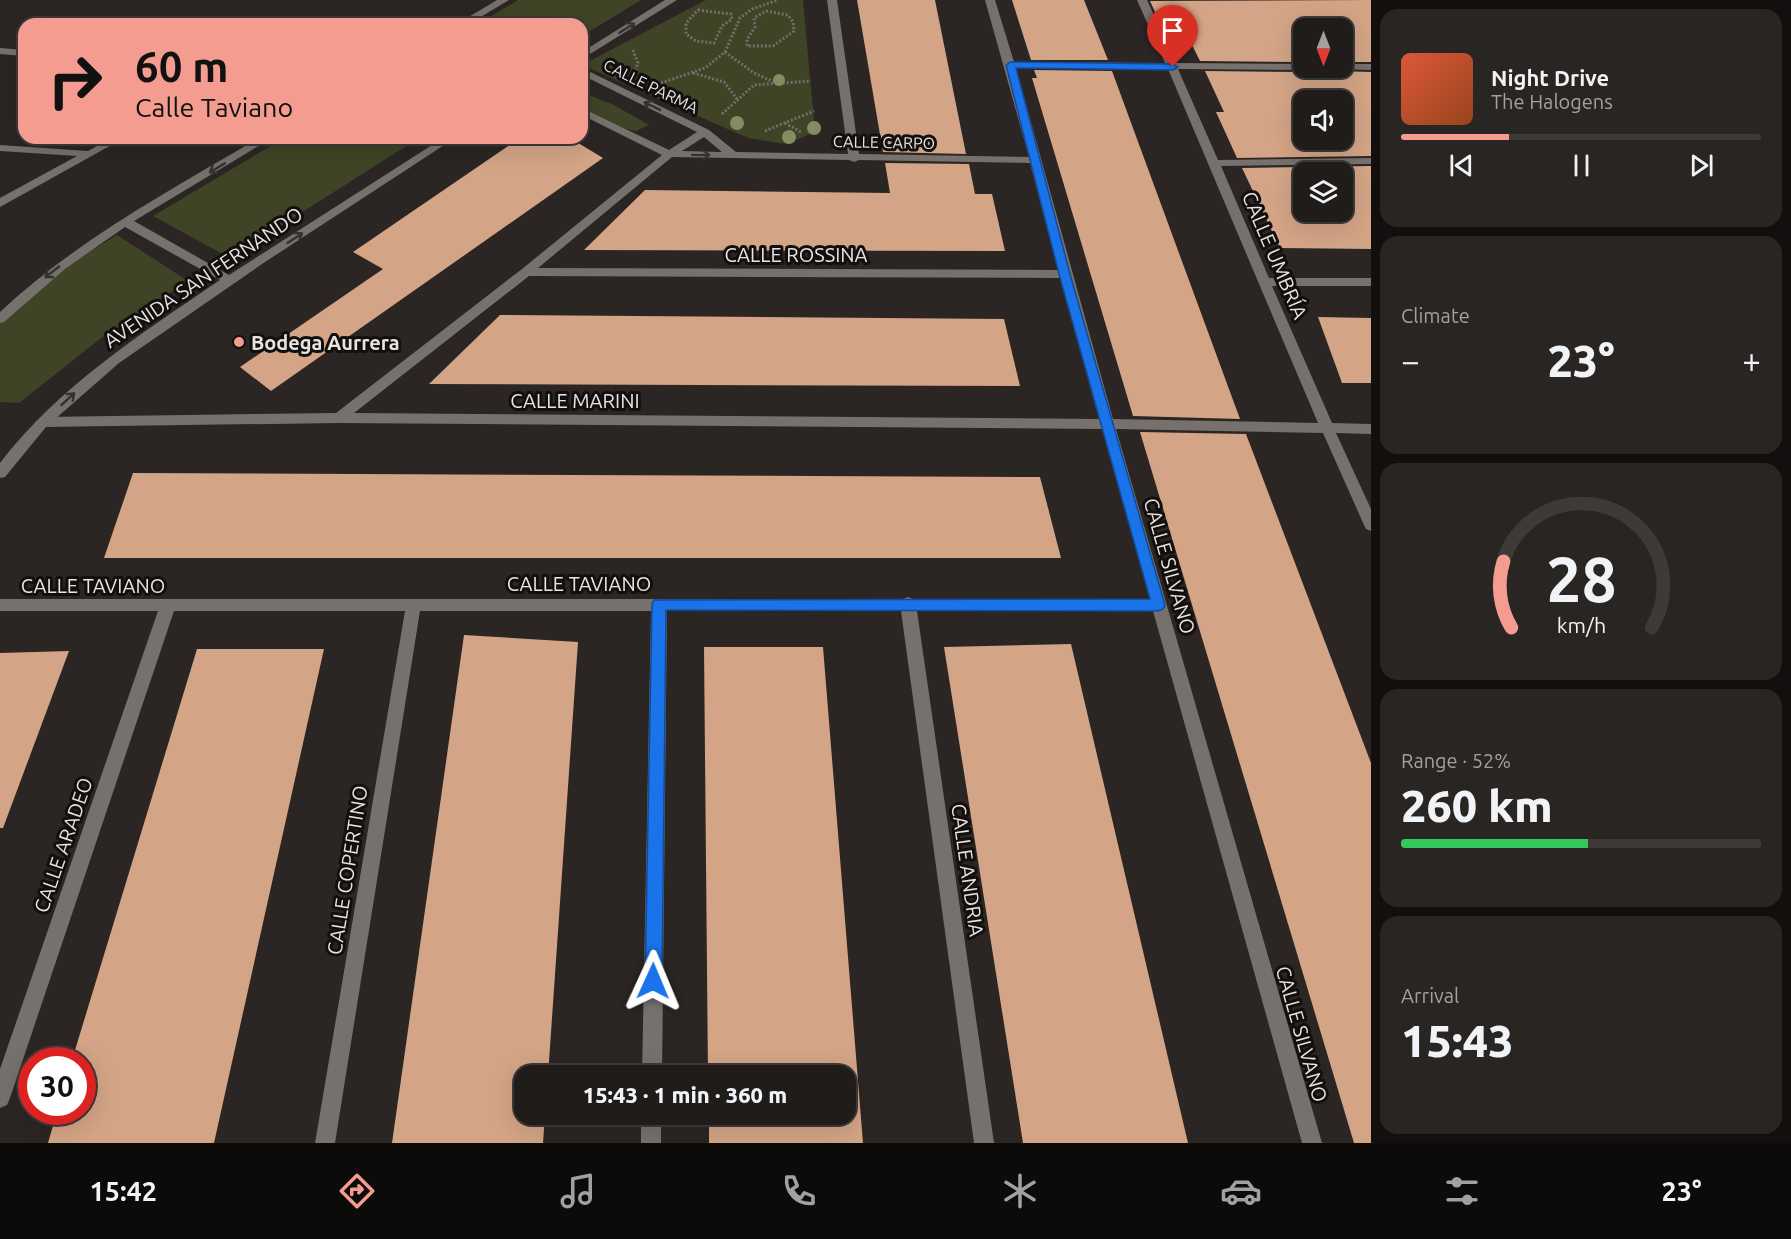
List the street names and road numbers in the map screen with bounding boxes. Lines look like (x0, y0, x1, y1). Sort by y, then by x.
street label: CALLE PARMA (601, 55, 702, 117)
street label: CALLE CARPO (833, 132, 935, 152)
street label: CALLE UMBRÍA (1238, 188, 1312, 322)
street label: AVENIDA SAN FERNANDO (99, 202, 307, 352)
street label: CALLE ROSSINA (724, 243, 868, 266)
street label: CALLE MARINI (510, 389, 640, 412)
street label: CALLE SILVANO (1140, 495, 1200, 637)
street label: CALLE TAVIANO (507, 572, 651, 595)
street label: CALLE TAVIANO (21, 574, 165, 597)
street label: CALLE ARADEO (29, 774, 97, 916)
street label: CALLE COPERTINO (322, 784, 372, 956)
street label: CALLE ANDRIA (947, 802, 989, 938)
street label: CALLE SILVANO (1272, 963, 1332, 1105)

